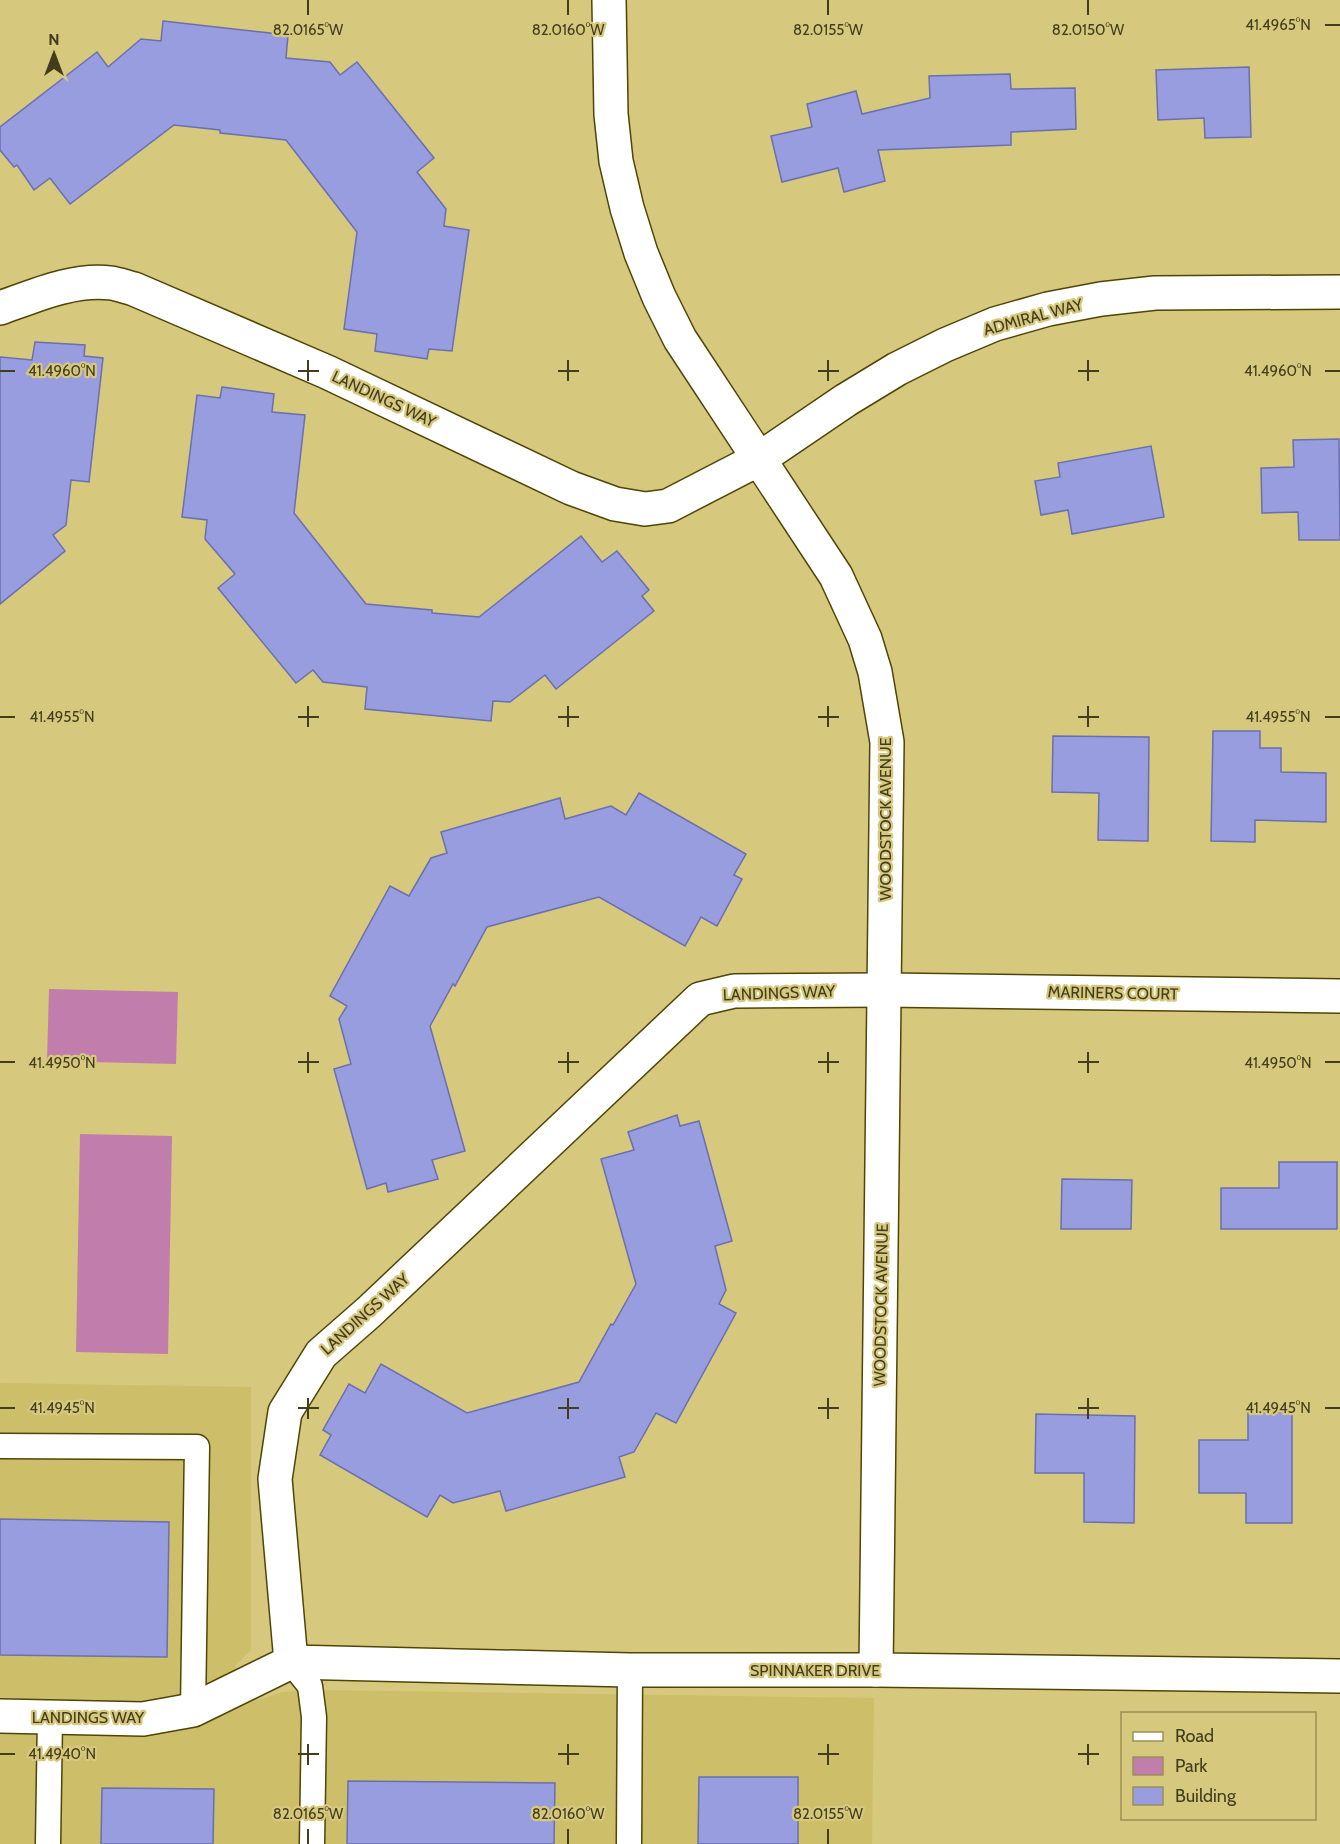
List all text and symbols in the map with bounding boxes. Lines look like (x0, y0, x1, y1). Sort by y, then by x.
text: 41.4965°N (1245, 16, 1311, 34)
text: 82.0165°W (273, 21, 344, 39)
text: 82.0160°W (532, 21, 605, 39)
text: 82.0155°W (793, 21, 864, 39)
text: 82.0150°W (1052, 21, 1125, 39)
north arrow (24, 24, 84, 84)
text: N (48, 30, 60, 49)
street label: ADMIRAL WAY (981, 294, 1086, 339)
text: 41.4960°N (28, 362, 96, 380)
text: 41.4960°N (1244, 362, 1312, 380)
street label: LANDINGS WAY (329, 367, 440, 432)
text: 41.4955°N (29, 708, 95, 726)
text: 41.4955°N (1245, 708, 1311, 726)
street label: WOODSTOCK AVENUE (876, 737, 895, 901)
street label: LANDINGS WAY (723, 982, 836, 1004)
street label: MARINERS COURT (1047, 982, 1179, 1004)
text: 41.4950°N (28, 1054, 96, 1072)
text: 41.4950°N (1244, 1054, 1312, 1072)
street label: WOODSTOCK AVENUE (870, 1223, 892, 1387)
street label: LANDINGS WAY (317, 1269, 414, 1359)
text: 41.4945°N (29, 1399, 95, 1417)
text: 41.4945°N (1245, 1399, 1311, 1417)
street label: SPINNAKER DRIVE (750, 1661, 880, 1680)
street label: LANDINGS WAY (32, 1708, 145, 1727)
legend (1121, 1712, 1316, 1820)
text: Road (1175, 1725, 1214, 1747)
text: 41.4940°N (28, 1745, 96, 1763)
text: Park (1175, 1755, 1208, 1777)
text: Building (1175, 1785, 1237, 1807)
text: 82.0165°W (273, 1805, 344, 1823)
text: 82.0160°W (532, 1805, 605, 1823)
text: 82.0155°W (793, 1805, 864, 1823)

